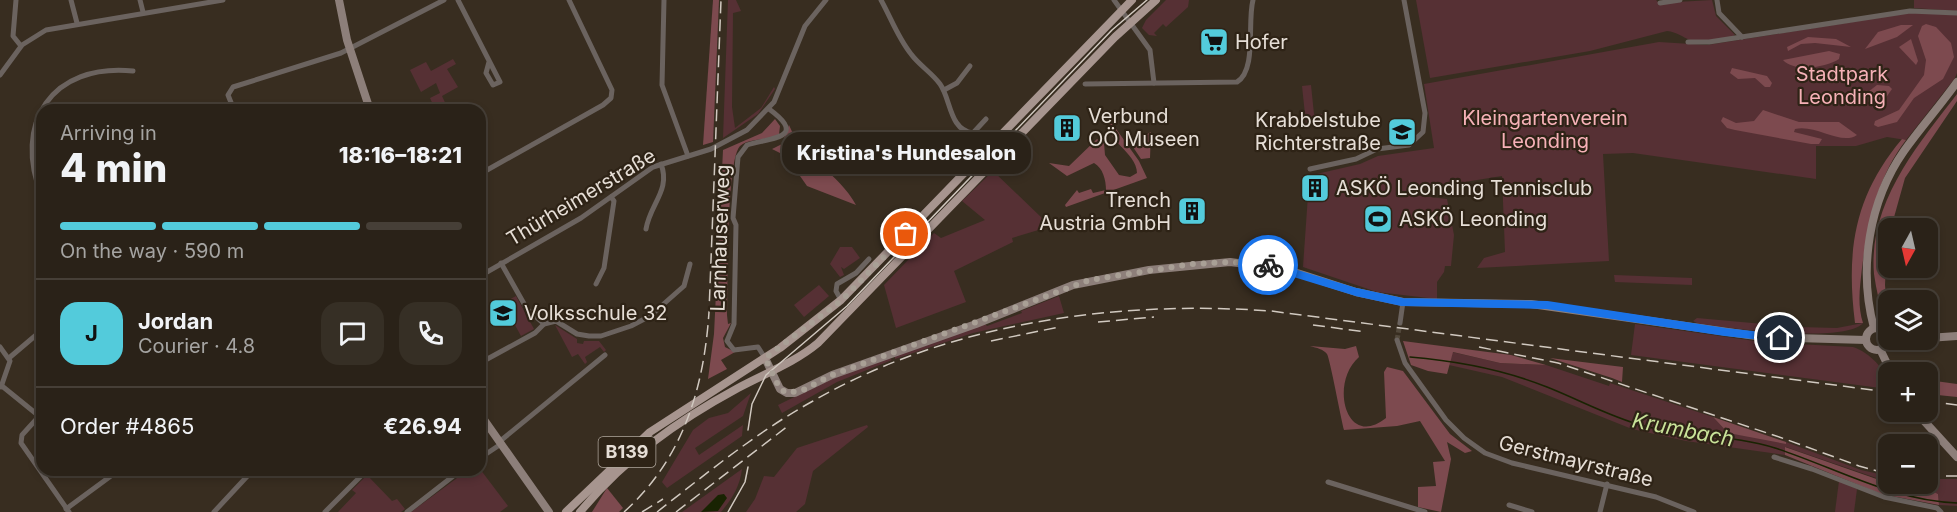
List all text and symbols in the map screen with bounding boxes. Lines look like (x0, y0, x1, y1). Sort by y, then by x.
supermarket icon: Hofer (1198, 26, 1230, 58)
place label: Hofer (1235, 30, 1288, 54)
park label: Stadtpark Leonding (1796, 62, 1888, 109)
place label: Verbund OÖ Museen (1088, 104, 1200, 151)
park label: Kleingartenverein Leonding (1462, 106, 1628, 153)
place label: Krabbelstube Richterstraße (1255, 108, 1381, 155)
building icon: Verbund OÖ Museen (1051, 112, 1083, 144)
school or university icon: Krabbelstube Richterstraße (1386, 116, 1418, 148)
text: Arriving in (60, 121, 157, 145)
callout: Kristina's Hundesalon (782, 132, 1030, 174)
text: Kristina's Hundesalon (797, 141, 1016, 165)
text: 18:16–18:21 (339, 142, 462, 168)
street label: Thürheimerstraße (502, 143, 660, 251)
text: 4 min (60, 144, 167, 191)
street label: Larnhauserweg (705, 164, 735, 312)
building icon: ASKÖ Leonding Tennisclub (1299, 172, 1331, 204)
place label: ASKÖ Leonding Tennisclub (1336, 176, 1592, 200)
place label: Trench Austria GmbH (1039, 188, 1171, 235)
building icon: Trench Austria GmbH (1176, 195, 1208, 227)
sports icon: ASKÖ Leonding (1362, 203, 1394, 235)
place label: ASKÖ Leonding (1399, 207, 1547, 231)
pin (880, 208, 931, 259)
icon: bag (889, 217, 922, 250)
north arrow (1878, 218, 1938, 278)
map controls (1878, 218, 1938, 494)
courier (1238, 235, 1298, 295)
text: On the way · 590 m (60, 239, 244, 263)
icon: bike (1252, 249, 1285, 282)
button: layers (1878, 290, 1938, 350)
school or university icon: Volksschule 32 (487, 297, 519, 329)
place label: Volksschule 32 (524, 301, 667, 325)
button: chat (321, 302, 384, 365)
button: phone (399, 302, 462, 365)
text: Jordan (138, 308, 213, 334)
pin (1754, 312, 1805, 363)
text: J (85, 320, 98, 346)
icon: home (1763, 321, 1796, 354)
text: Courier · 4.8 (138, 334, 255, 358)
button: + (1878, 362, 1938, 422)
water label: Krumbach (1630, 407, 1736, 452)
text: Order #4865 (60, 413, 194, 439)
text: €26.94 (383, 413, 462, 439)
street label: Gerstmayrstraße (1496, 430, 1656, 492)
button: − (1878, 434, 1938, 494)
road number: B139 (598, 437, 656, 467)

